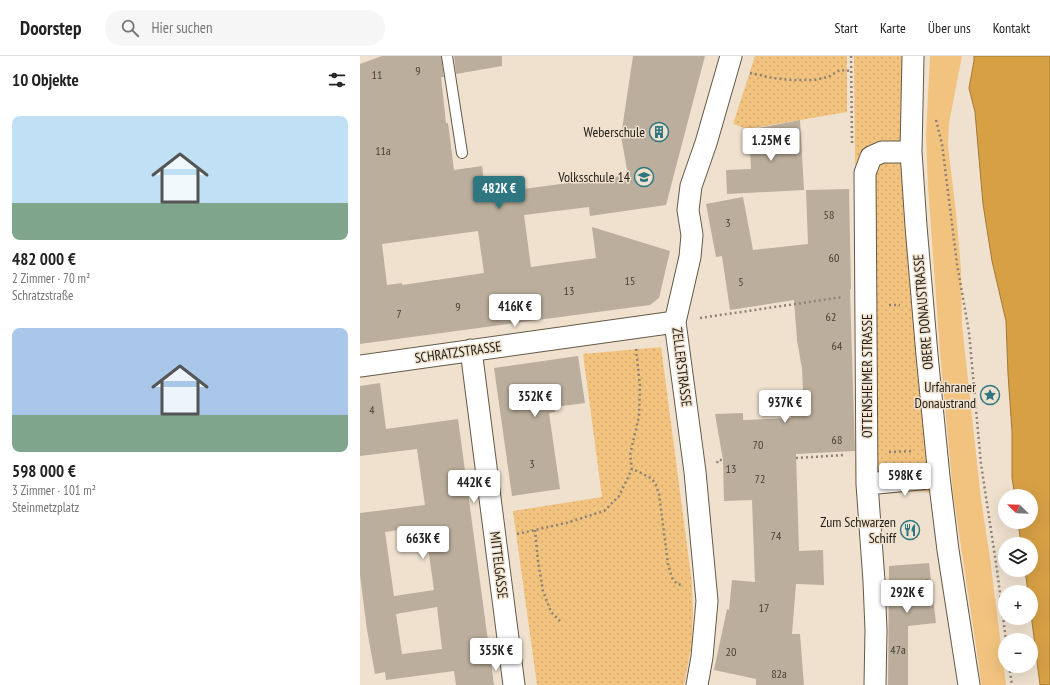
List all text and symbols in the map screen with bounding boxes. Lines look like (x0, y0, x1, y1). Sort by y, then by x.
search box (105, 10, 385, 46)
text: Doorstep (20, 16, 81, 40)
icon: search (119, 17, 141, 39)
text: Hier suchen (151, 18, 213, 37)
text: Start (834, 19, 858, 37)
text: Karte (880, 19, 906, 37)
text: Über uns (928, 19, 971, 37)
text: Kontakt (993, 19, 1030, 37)
house number: 9 (415, 63, 421, 78)
house number: 11 (372, 67, 382, 82)
text: 10 Objekte (12, 69, 79, 91)
icon: filters (326, 69, 348, 91)
building icon: Weberschule (648, 121, 670, 143)
place label: Weberschule (584, 123, 645, 141)
pin: 1.25M € (734, 128, 808, 162)
text: 1.25M € (752, 132, 790, 149)
icon: home (144, 142, 216, 214)
house number: 11a (375, 143, 391, 158)
school or university icon: Volksschule 14 (633, 166, 655, 188)
place label: Volksschule 14 (557, 168, 631, 186)
pin: 482K € (466, 176, 532, 210)
text: 482K € (482, 180, 516, 197)
house number: 58 (824, 207, 834, 222)
house number: 3 (725, 215, 731, 230)
text: 482 000 € (12, 248, 76, 270)
house number: 60 (829, 250, 839, 265)
street label: OBERE DONAUSTRASSE (909, 254, 937, 370)
text: 2 Zimmer · 70 m² (12, 270, 90, 287)
house number: 15 (625, 273, 635, 288)
house number: 5 (738, 274, 744, 289)
house number: 13 (564, 283, 574, 298)
text: Schratzstraße (12, 287, 73, 304)
pin: 416K € (482, 294, 548, 328)
text: 416K € (498, 298, 532, 315)
house number: 9 (455, 299, 461, 314)
house number: 7 (396, 306, 402, 321)
house number: 62 (826, 309, 836, 324)
street label: OTTENSHEIMER STRASSE (858, 314, 876, 438)
street label: ZELLERSTRASSE (668, 326, 696, 408)
street label: SCHRATZSTRASSE (413, 337, 503, 367)
house number: 64 (832, 338, 843, 353)
icon: home (144, 354, 216, 426)
place label: Urfahraner Donaustrand (915, 378, 976, 412)
pin: 352K € (502, 384, 568, 418)
place icon: Urfahraner Donaustrand (979, 384, 1001, 406)
text: 352K € (518, 388, 552, 405)
pin: 937K € (752, 390, 818, 424)
text: 937K € (768, 394, 802, 411)
house number: 4 (369, 402, 375, 417)
house number: 68 (832, 432, 842, 447)
house number: 70 (753, 437, 763, 452)
house number: 3 (529, 456, 535, 471)
text: 598 000 € (12, 460, 76, 482)
house number: 13 (726, 461, 736, 476)
pin: 598K € (872, 463, 938, 497)
text: 598K € (888, 467, 922, 484)
pin: 442K € (441, 470, 507, 504)
house number: 72 (755, 471, 765, 486)
text: 442K € (457, 474, 491, 491)
text: 3 Zimmer · 101 m² (12, 482, 96, 499)
north arrow (998, 489, 1038, 529)
map controls (998, 489, 1038, 673)
text: Steinmetzplatz (12, 499, 79, 516)
place label: Zum Schwarzen Schiff (820, 513, 896, 547)
restaurant icon: Zum Schwarzen Schiff (899, 519, 921, 541)
pin: 663K € (390, 526, 456, 560)
house number: 74 (771, 528, 782, 543)
text: 663K € (406, 530, 440, 547)
street label: MITTELGASSE (486, 530, 512, 600)
button: layers (998, 537, 1038, 577)
pin: 292K € (874, 580, 940, 614)
text: 292K € (890, 584, 924, 601)
button: + (998, 585, 1038, 625)
house number: 17 (759, 600, 769, 615)
button: − (998, 633, 1038, 673)
pin: 355K € (463, 638, 529, 672)
text: 355K € (479, 642, 513, 659)
house number: 47a (890, 642, 906, 657)
house number: 20 (726, 644, 736, 659)
house number: 82a (771, 666, 787, 681)

